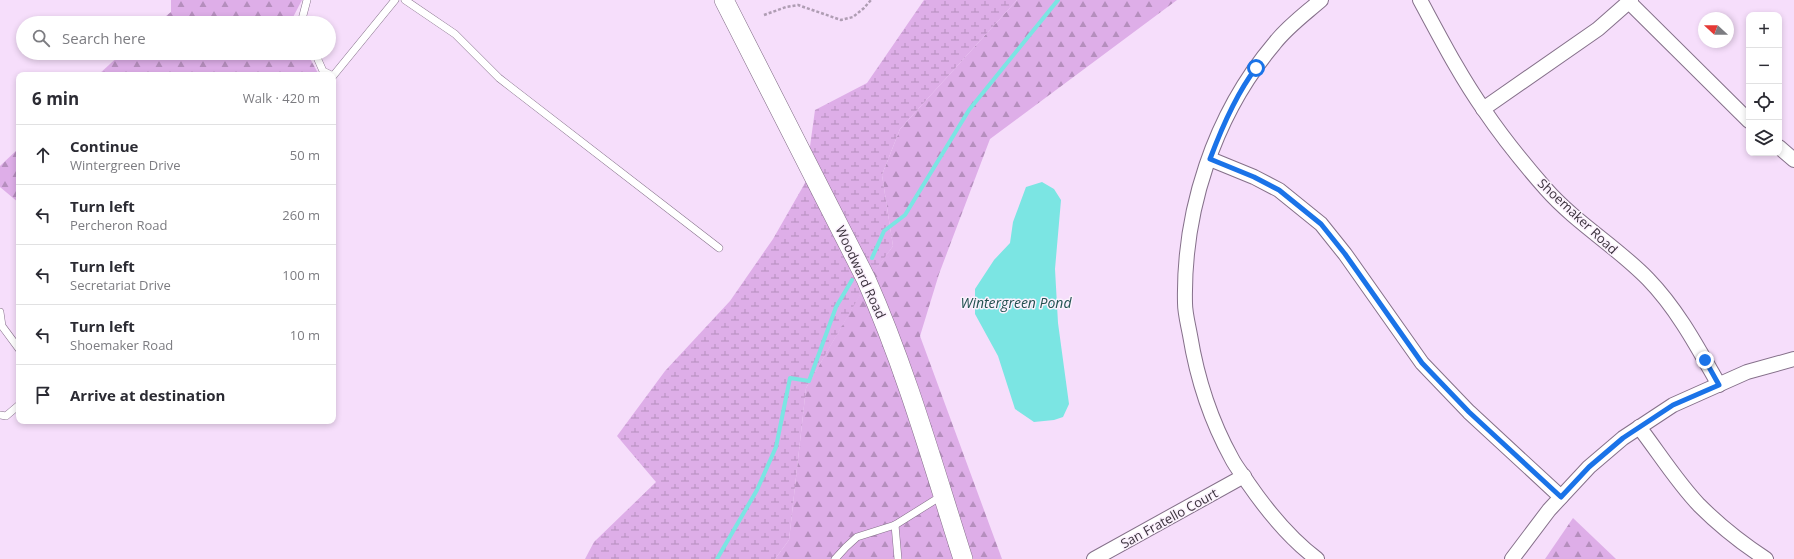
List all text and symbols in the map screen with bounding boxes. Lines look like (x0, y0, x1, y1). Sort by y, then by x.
north arrow (1698, 12, 1734, 48)
map controls (1746, 12, 1782, 156)
button: + (1746, 12, 1782, 48)
search box (16, 16, 336, 60)
icon: search (30, 27, 52, 49)
text: Search here (62, 28, 146, 48)
button: − (1746, 48, 1782, 84)
route start (1247, 59, 1265, 77)
button: locate (1746, 84, 1782, 120)
text: 6 min (32, 87, 79, 110)
text: Walk · 420 m (243, 89, 320, 107)
button: layers (1746, 120, 1782, 156)
text: Continue (70, 136, 138, 156)
icon: ahead (32, 144, 54, 166)
text: 50 m (290, 146, 320, 164)
text: Wintergreen Drive (70, 156, 181, 174)
street label: Shoemaker Road (1534, 174, 1622, 258)
text: Turn left (70, 196, 135, 216)
icon: left (32, 204, 54, 226)
text: 260 m (282, 206, 320, 224)
text: Percheron Road (70, 216, 167, 234)
street label: Woodward Road (832, 223, 890, 321)
text: Turn left (70, 256, 135, 276)
icon: left (32, 264, 54, 286)
text: 100 m (282, 266, 320, 284)
text: Secretariat Drive (70, 276, 171, 294)
water label: Wintergreen Pond (960, 293, 1072, 312)
text: Turn left (70, 316, 135, 336)
icon: left (32, 324, 54, 346)
text: 10 m (290, 326, 320, 344)
text: Shoemaker Road (70, 336, 173, 354)
route end (1696, 351, 1714, 369)
icon: arrive (32, 384, 54, 406)
text: Arrive at destination (70, 385, 225, 405)
street label: San Fratello Court (1117, 484, 1221, 552)

